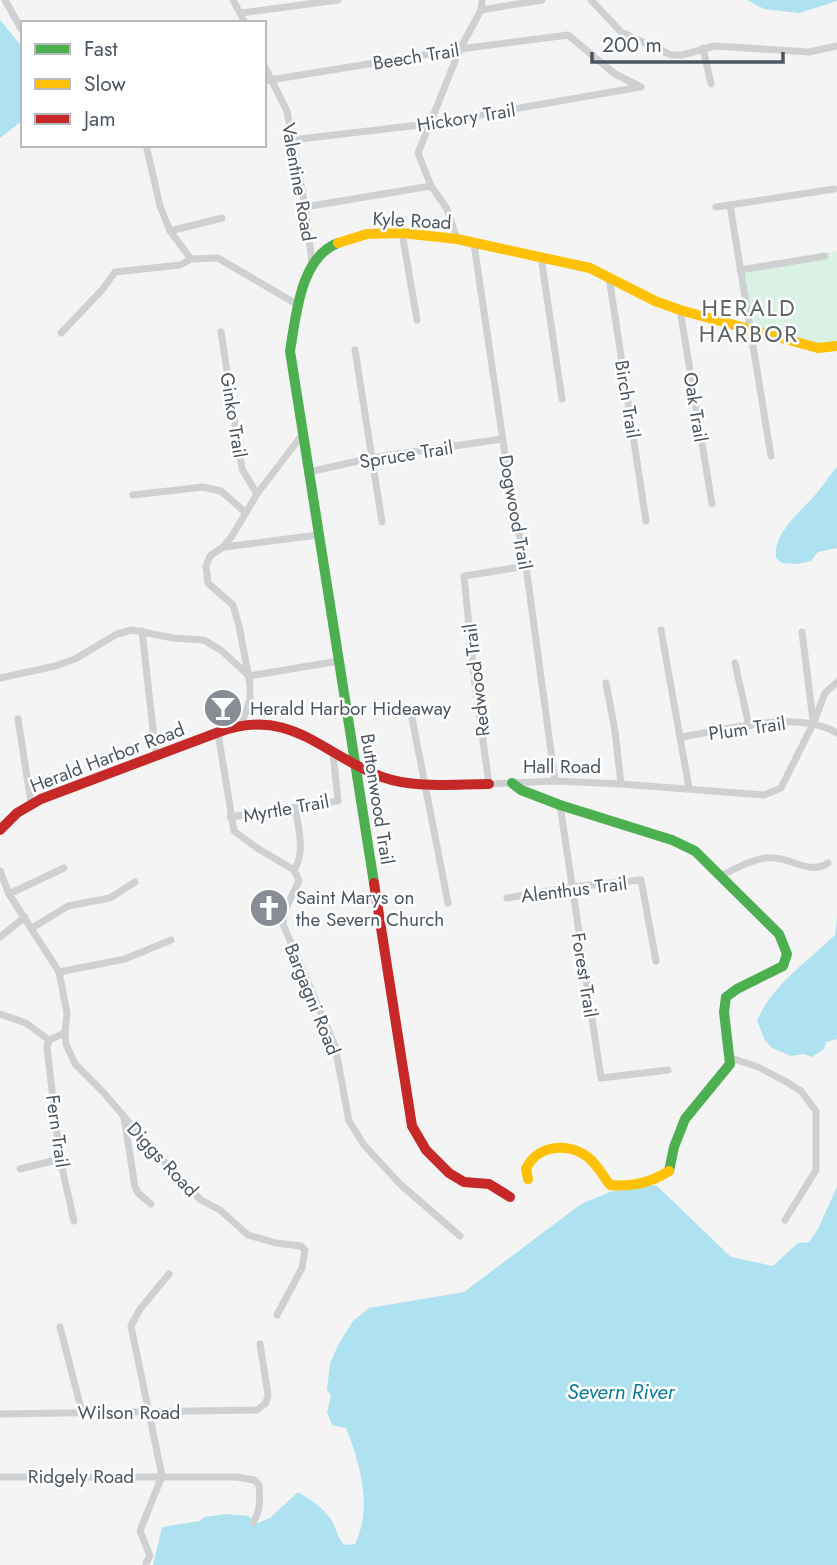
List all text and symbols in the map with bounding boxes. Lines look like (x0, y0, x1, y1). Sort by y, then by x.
legend (21, 21, 266, 147)
scale bar (592, 21, 783, 65)
text: 200 m (602, 30, 662, 60)
text: Fast (84, 34, 117, 64)
street label: Beech Trail (371, 36, 461, 77)
text: Slow (84, 69, 126, 99)
street label: Hickory Trail (415, 96, 517, 139)
text: Jam (81, 104, 116, 134)
street label: Valentine Road (275, 121, 322, 243)
street label: Kyle Road (372, 205, 452, 236)
district label: HERALD HARBOR (699, 291, 799, 351)
street label: Birch Trail (608, 358, 647, 440)
street label: Ginko Trail (213, 370, 254, 460)
street label: Oak Trail (677, 370, 714, 444)
street label: Spruce Trail (357, 434, 455, 475)
street label: Dogwood Trail (492, 452, 539, 572)
street label: Redwood Trail (456, 622, 497, 738)
bar icon: Herald Harbor Hideaway (202, 687, 244, 729)
place label: Herald Harbor Hideaway (250, 695, 452, 722)
street label: Plum Trail (707, 710, 787, 747)
street label: Herald Harbor Road (26, 716, 188, 799)
street label: Buttonwood Trail (354, 732, 401, 866)
street label: Hall Road (523, 753, 601, 780)
street label: Myrtle Trail (241, 788, 331, 829)
street label: Alenthus Trail (519, 870, 629, 909)
place label: Saint Marys on the Severn Church (296, 884, 444, 933)
church icon: Saint Marys on the Severn Church (248, 887, 290, 929)
street label: Forest Trail (564, 931, 605, 1019)
street label: Bargagni Road (278, 939, 347, 1059)
street label: Fern Trail (39, 1093, 76, 1169)
street label: Diggs Road (121, 1116, 205, 1203)
water label: Severn River (567, 1377, 676, 1407)
street label: Wilson Road (78, 1399, 180, 1426)
street label: Ridgely Road (28, 1463, 134, 1490)

